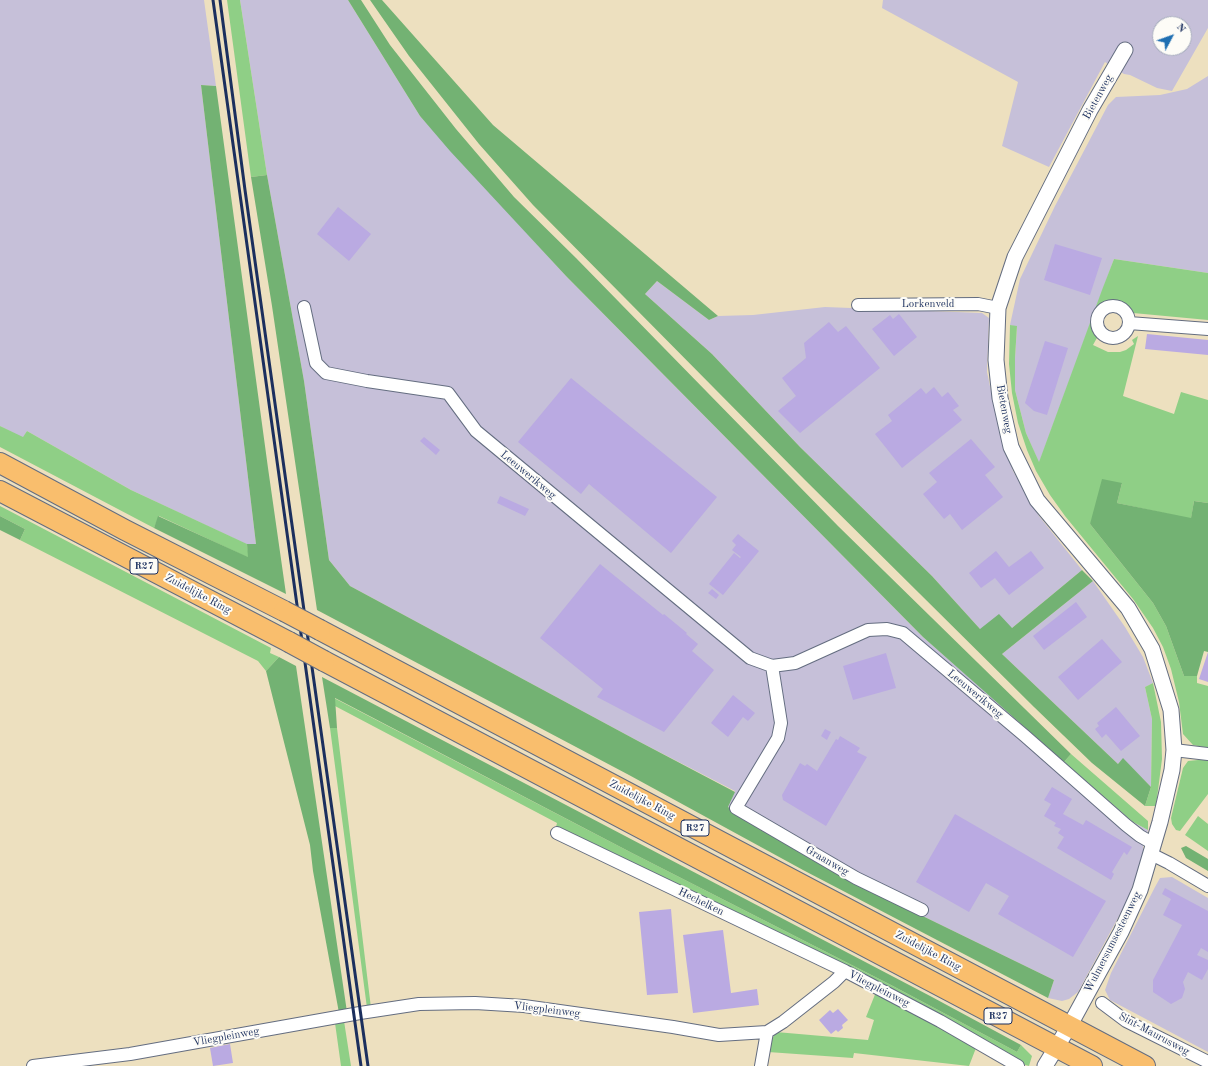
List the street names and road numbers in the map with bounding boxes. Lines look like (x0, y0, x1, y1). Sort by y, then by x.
street label: Bietenweg (1080, 72, 1116, 122)
street label: Lorkenveld (901, 297, 955, 311)
street label: Bietenweg (993, 383, 1015, 435)
street label: Leeuwerikweg (497, 448, 559, 502)
road number: R27 (130, 558, 158, 574)
street label: Zuidelijke Ring (163, 571, 233, 617)
street label: Leeuwerikweg (944, 667, 1006, 721)
street label: Zuidelijke Ring (607, 777, 677, 823)
road number: R27 (681, 820, 709, 836)
street label: Graanweg (803, 843, 851, 879)
street label: Hechelken (676, 885, 726, 919)
street label: Wulmersumsesteenweg (1082, 889, 1144, 995)
street label: Zuidelijke Ring (893, 928, 963, 974)
street label: Vliegpleinweg (846, 968, 912, 1010)
street label: Vliegpleinweg (513, 999, 581, 1021)
road number: R27 (984, 1008, 1012, 1024)
street label: Sint-Maurusweg (1116, 1010, 1192, 1058)
street label: Vliegpleinweg (192, 1025, 260, 1049)

